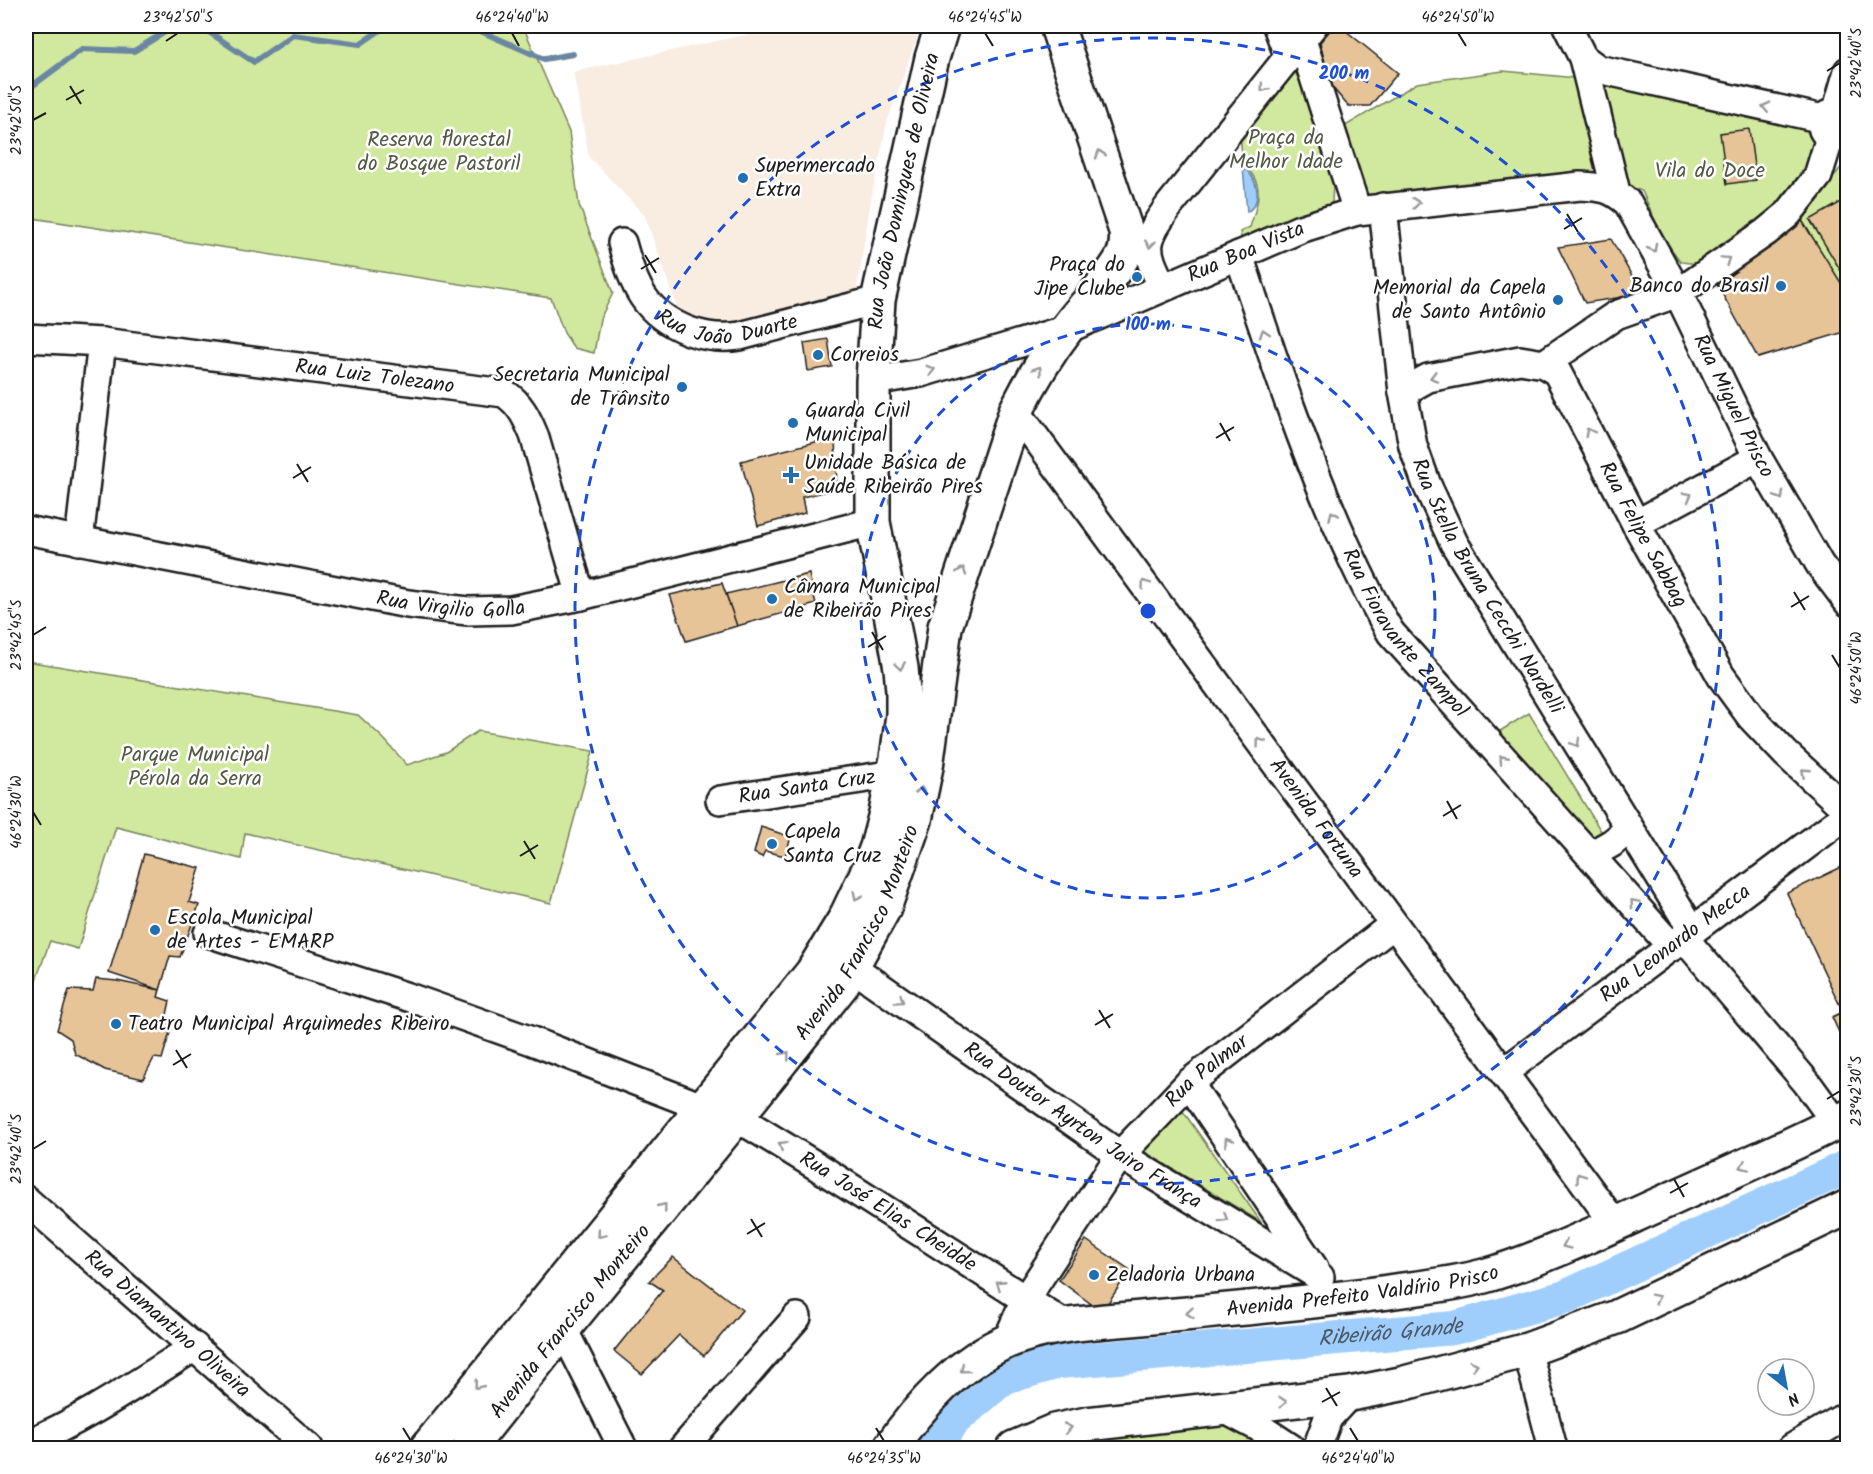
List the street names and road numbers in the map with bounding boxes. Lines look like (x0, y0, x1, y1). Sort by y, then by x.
street label: Rua João Domingues de Oliveira (860, 48, 949, 330)
street label: Rua Boa Vista (1182, 212, 1310, 292)
street label: Rua João Duarte (649, 301, 802, 354)
street label: Rua Miguel Prisco (1684, 329, 1783, 484)
street label: Rua Luiz Tolezano (293, 350, 456, 403)
street label: Rua Stella Bruna Cecchi Nardelli (1402, 454, 1573, 721)
street label: Rua Felipe Sabbag (1590, 456, 1696, 614)
street label: Rua Fioravante Zampol (1333, 543, 1476, 726)
street label: Rua Virgilio Golla (374, 582, 528, 628)
street label: Avenida Fortuna (1260, 751, 1372, 886)
street label: Rua Santa Cruz (736, 761, 878, 814)
street label: Avenida Francisco Monteiro (787, 821, 928, 1048)
street label: Rua Leonardo Mecca (1592, 876, 1758, 1011)
street label: Rua Palmar (1157, 1026, 1256, 1115)
street label: Rua Doutor Ayrton Jairo França (956, 1033, 1208, 1218)
street label: Rua José Elias Cheidde (793, 1143, 984, 1281)
street label: Avenida Francisco Monteiro (481, 1217, 659, 1426)
street label: Rua Diamantino Oliveira (77, 1242, 258, 1406)
street label: Avenida Prefeito Valdírio Prisco (1225, 1256, 1503, 1327)

